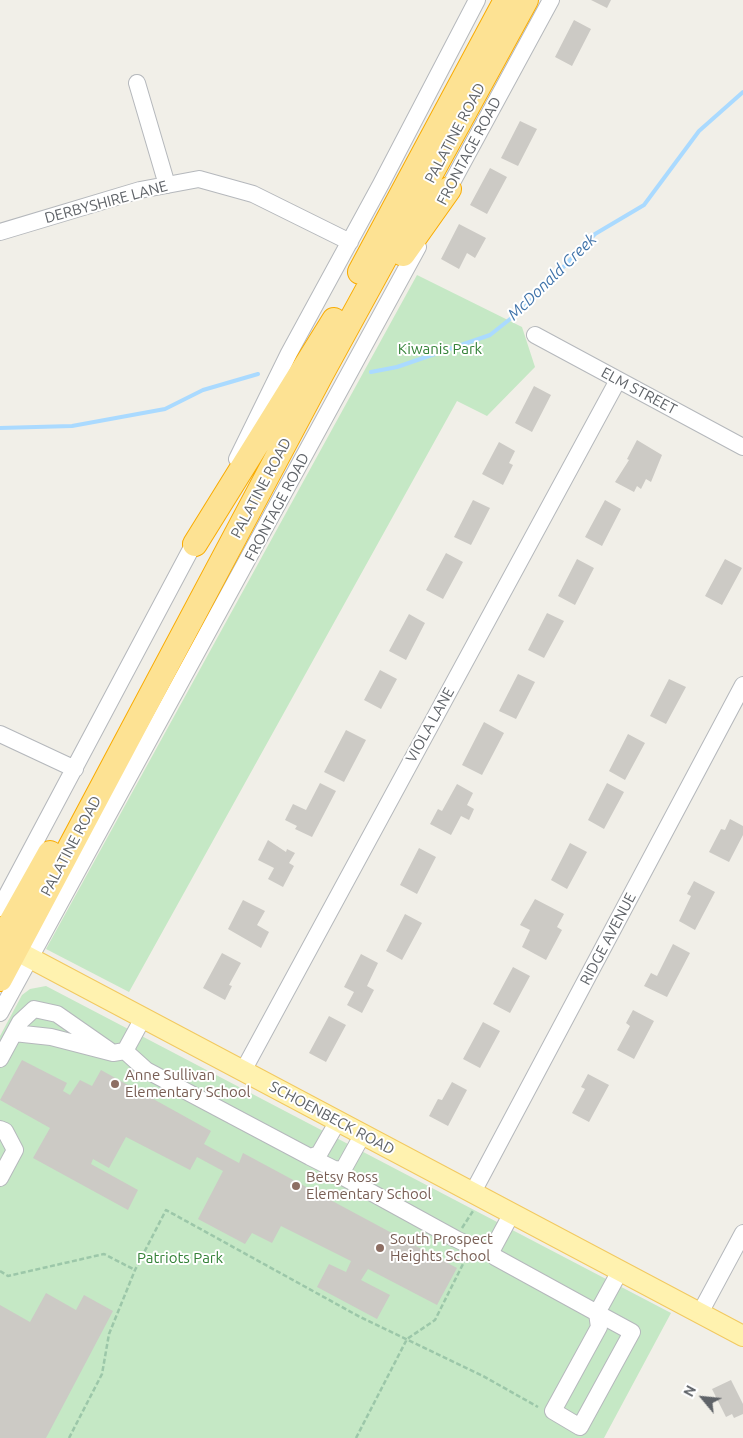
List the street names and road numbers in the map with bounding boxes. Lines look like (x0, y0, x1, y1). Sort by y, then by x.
street label: PALATINE ROAD (421, 80, 489, 186)
street label: FRONTAGE ROAD (433, 94, 505, 208)
street label: DERBYSHIRE LANE (43, 177, 169, 227)
street label: ELM STREET (598, 364, 680, 418)
street label: PALATINE ROAD (227, 435, 295, 541)
street label: FRONTAGE ROAD (241, 450, 313, 564)
street label: VIOLA LANE (402, 684, 458, 766)
street label: PALATINE ROAD (37, 793, 105, 899)
street label: RIDGE AVENUE (576, 890, 640, 988)
street label: SCHOENBECK ROAD (266, 1077, 398, 1159)

